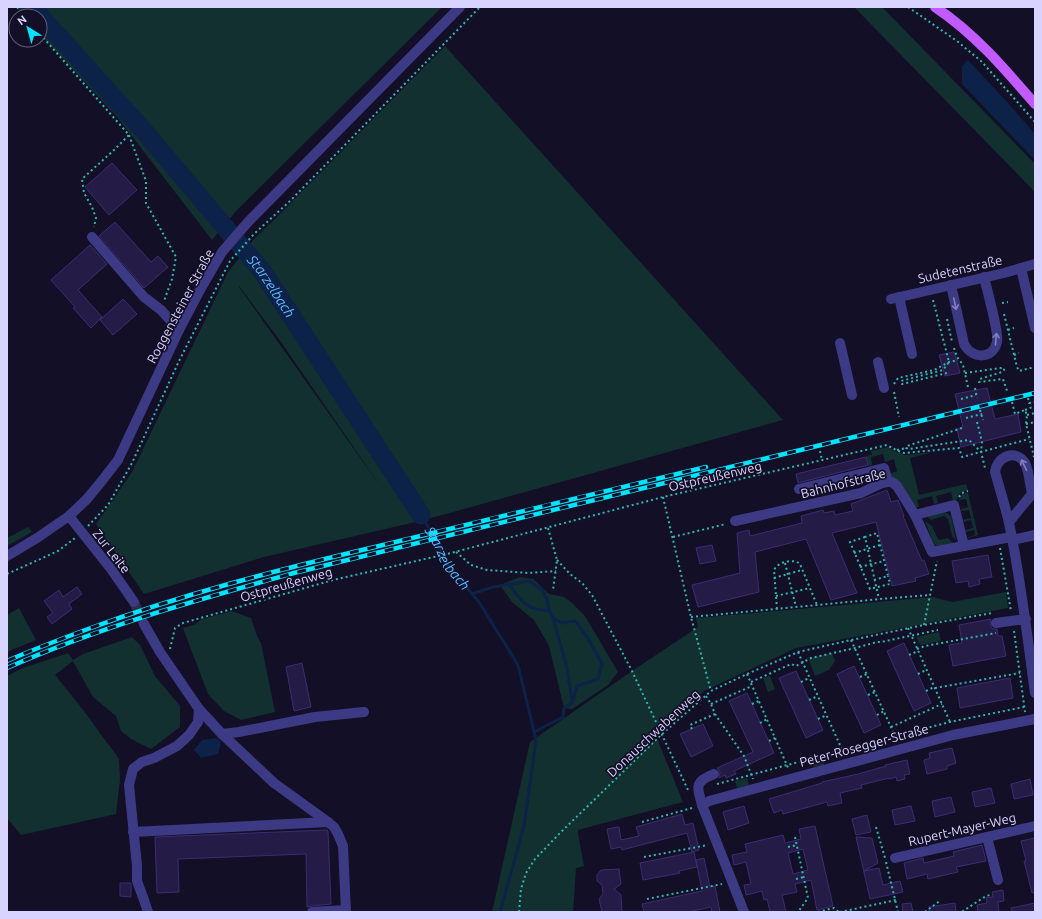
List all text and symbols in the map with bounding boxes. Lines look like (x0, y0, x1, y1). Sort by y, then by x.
north arrow (8, 8, 48, 48)
text: N (15, 13, 29, 27)
street label: Roggensteiner Straße (144, 247, 216, 365)
water label: Starzelbach (243, 251, 298, 321)
street label: Sudetenstraße (916, 252, 1004, 286)
one-way arrow (952, 297, 960, 310)
one-way arrow (992, 333, 999, 346)
street label: Ostpreußenweg (667, 458, 763, 494)
one-way arrow (1020, 460, 1027, 472)
street label: Bahnhofstraße (799, 466, 887, 500)
water label: Starzelbach (421, 523, 473, 593)
street label: Zur Leite (91, 526, 133, 576)
street label: Ostpreußenweg (238, 564, 334, 604)
street label: Donauschwabenweg (604, 687, 702, 779)
street label: Peter-Rosegger-Straße (798, 721, 930, 769)
street label: Rupert-Mayer-Weg (907, 810, 1017, 848)

